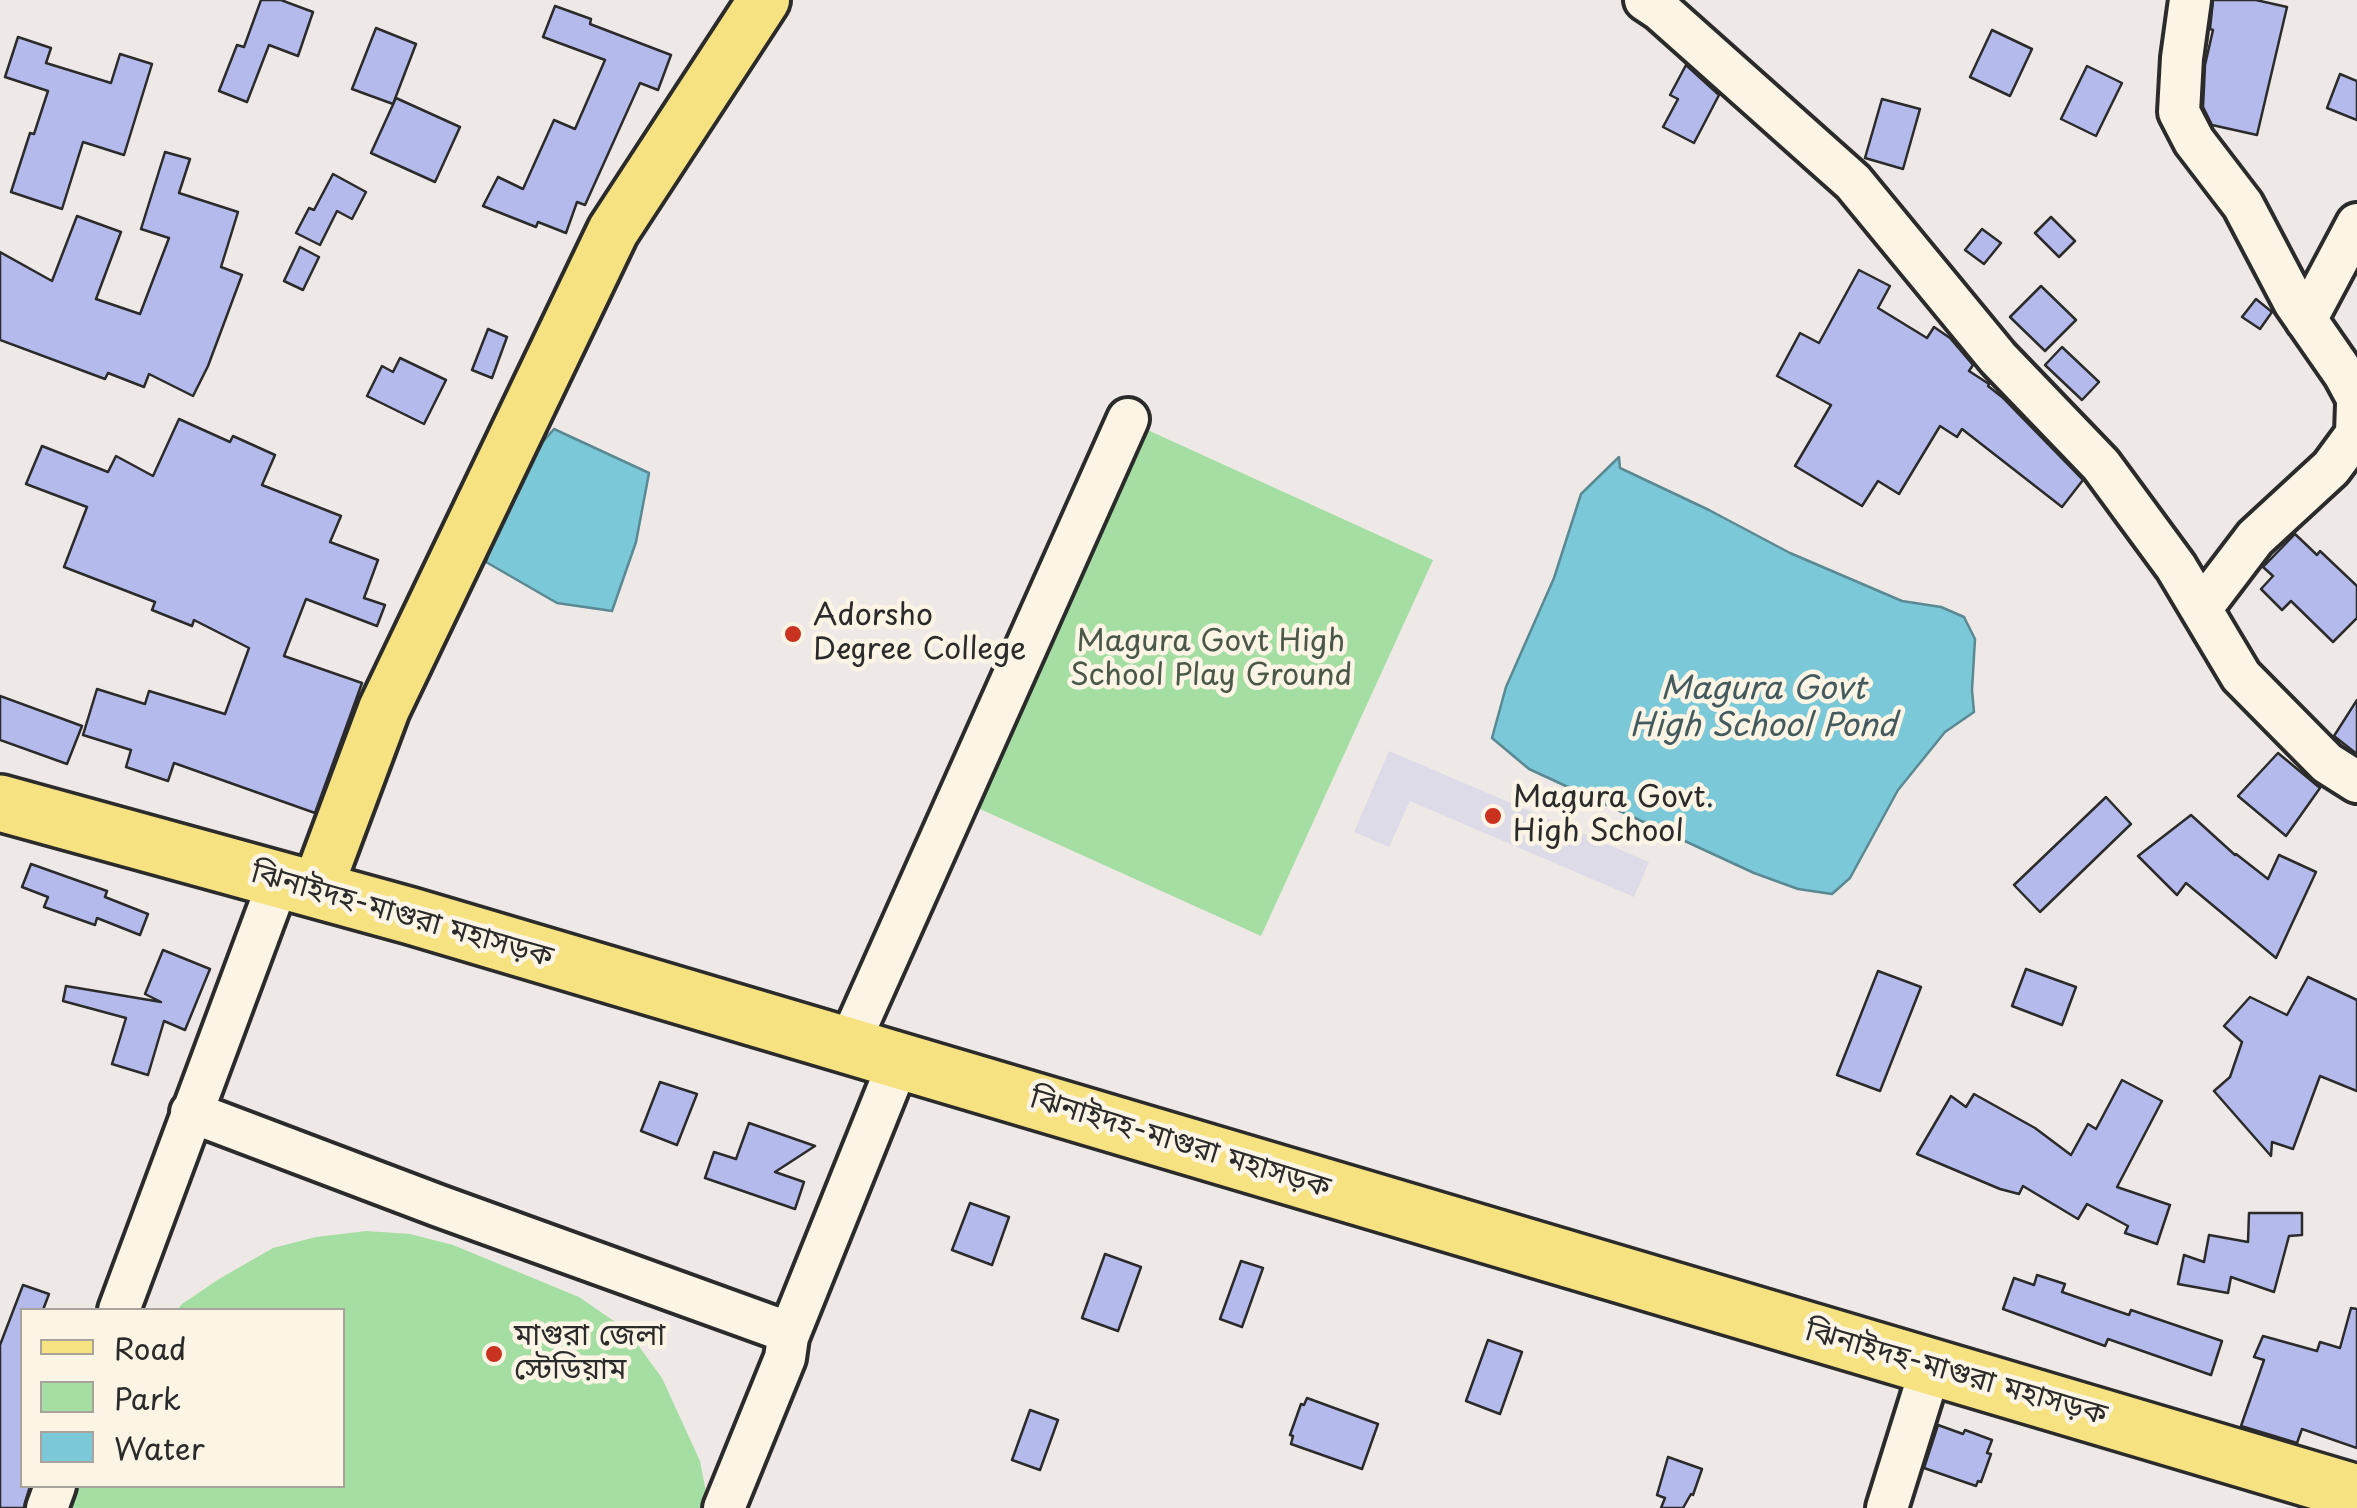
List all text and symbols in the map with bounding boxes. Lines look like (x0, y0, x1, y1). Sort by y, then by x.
place label: Adorsho Degree College (813, 599, 1026, 670)
marker: Adorsho Degree College (782, 623, 804, 645)
park label: Magura Govt High School Play Ground (1070, 625, 1352, 696)
water label: Magura Govt High School Pond (1630, 671, 1896, 746)
place label: Magura Govt. High School (1513, 781, 1714, 852)
marker: Magura Govt. High School (1482, 805, 1504, 827)
street label: ঝিনাইদহ-মাগুরা মহাসড়ক (247, 856, 557, 976)
street label: ঝিনাইদহ-মাগুরা মহাসড়ক (1025, 1081, 1335, 1207)
legend (20, 1308, 345, 1488)
street label: ঝিনাইদহ-মাগুরা মহাসড়ক (1801, 1314, 2111, 1434)
place label: মাগুরা জেলা স্টেডিয়াম (514, 1319, 665, 1390)
text: Road (114, 1325, 187, 1370)
marker: মাগুরা জেলা স্টেডিয়াম (483, 1343, 505, 1365)
text: Park (114, 1375, 181, 1420)
text: Water (114, 1425, 205, 1470)

